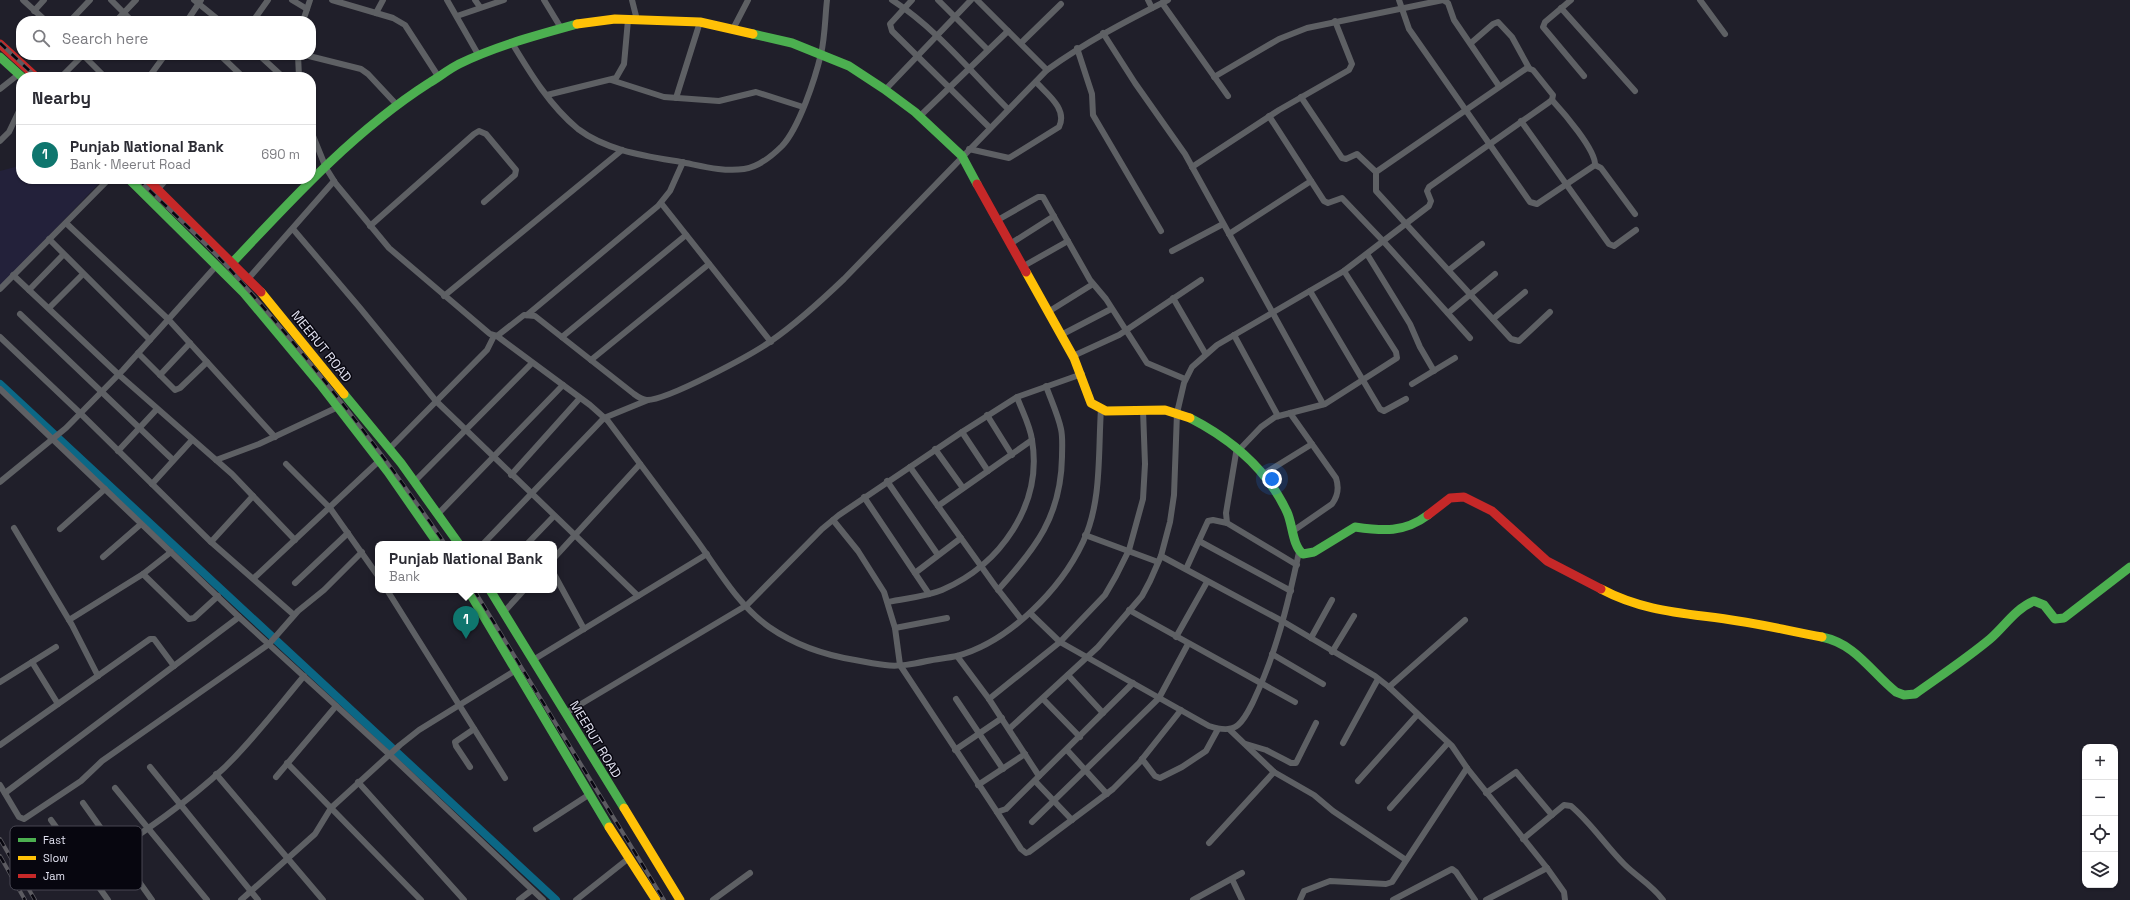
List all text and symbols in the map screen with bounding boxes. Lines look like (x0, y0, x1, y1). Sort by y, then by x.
search box (16, 16, 316, 60)
icon: search (30, 27, 52, 49)
text: Search here (62, 29, 148, 48)
text: Nearby (32, 87, 91, 109)
text: Punjab National Bank (70, 137, 224, 156)
text: 1 (42, 146, 48, 163)
text: 690 m (261, 146, 300, 163)
text: Bank · Meerut Road (70, 156, 191, 173)
street label: MEERUT ROAD (288, 307, 356, 385)
your location (1262, 469, 1282, 489)
popup (375, 541, 557, 593)
text: Punjab National Bank (389, 549, 543, 568)
text: Bank (389, 568, 420, 585)
pin: 1 (453, 606, 479, 639)
street label: MEERUT ROAD (566, 698, 625, 781)
map controls (2082, 744, 2118, 888)
button: + (2082, 744, 2118, 780)
button: − (2082, 780, 2118, 816)
button: locate (2082, 816, 2118, 852)
legend (10, 826, 142, 890)
text: Fast (43, 833, 66, 847)
text: Slow (43, 851, 68, 865)
button: layers (2082, 852, 2118, 888)
text: Jam (43, 869, 65, 883)

